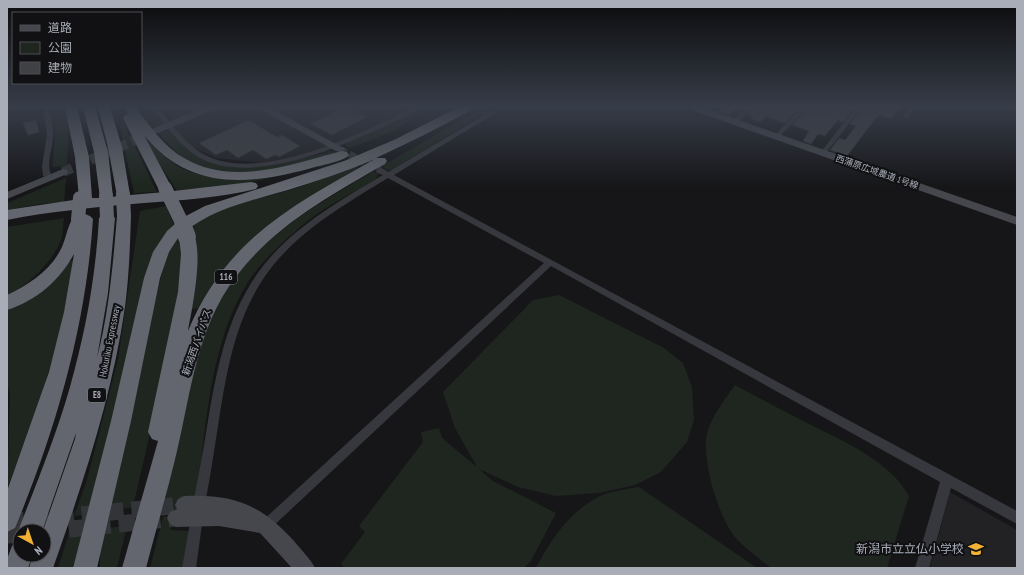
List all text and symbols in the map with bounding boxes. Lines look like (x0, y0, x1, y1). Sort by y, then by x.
legend (12, 12, 142, 84)
text: 道路 (48, 20, 72, 35)
text: 公園 (48, 40, 72, 55)
text: 建物 (48, 60, 72, 75)
street label: 西蒲原広域農道 1号線 (834, 152, 921, 191)
road number: 116 (215, 270, 237, 284)
street label: Hokuriku Expressway (96, 304, 123, 378)
street label: 新潟西バイパス (179, 307, 214, 377)
road number: E8 (88, 388, 106, 402)
north arrow (12, 523, 52, 563)
school or university icon: 新潟市立立仏小学校 (967, 540, 985, 558)
place label: 新潟市立立仏小学校 (856, 541, 964, 556)
text: N (32, 543, 45, 558)

